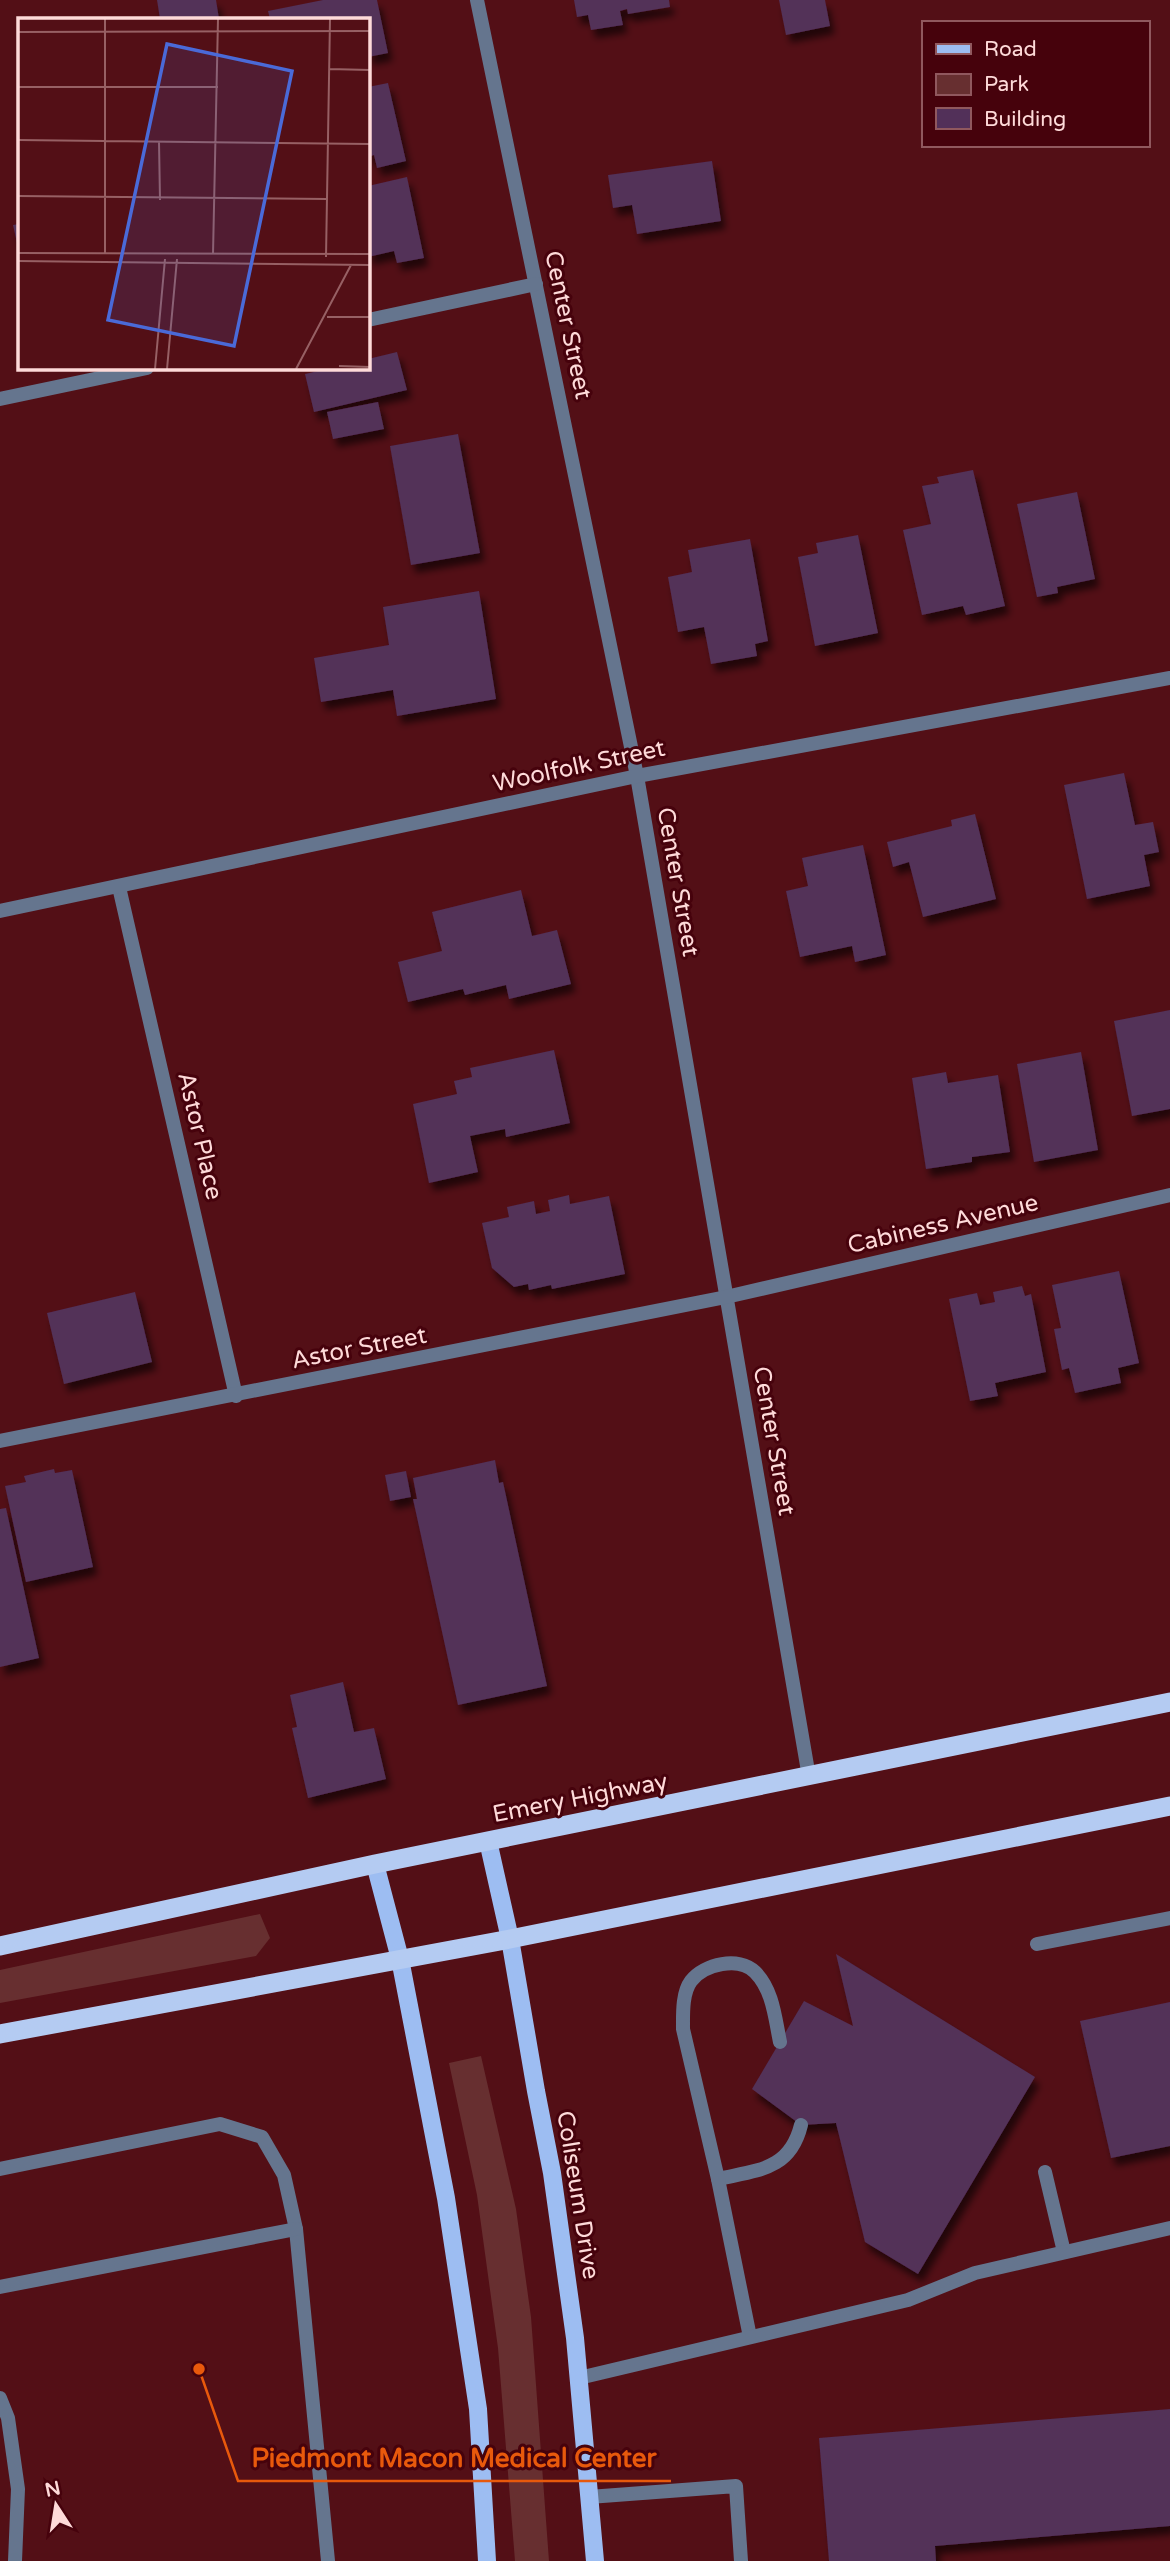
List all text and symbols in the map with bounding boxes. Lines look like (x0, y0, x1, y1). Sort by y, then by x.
inset map (18, 18, 369, 369)
legend (922, 21, 1149, 147)
text: Road (984, 37, 1037, 62)
text: Park (984, 72, 1029, 97)
text: Building (984, 107, 1066, 132)
street label: Center Street (538, 248, 598, 402)
street label: Woolfolk Street (490, 734, 668, 798)
street label: Center Street (651, 805, 705, 959)
street label: Astor Place (171, 1069, 229, 1203)
street label: Cabiness Avenue (845, 1188, 1041, 1260)
street label: Astor Street (289, 1321, 429, 1375)
street label: Center Street (747, 1364, 801, 1518)
street label: Emery Highway (490, 1767, 670, 1829)
street label: Coliseum Drive (550, 2109, 606, 2281)
callout: Piedmont Macon Medical Center (238, 2434, 671, 2481)
text: Piedmont Macon Medical Center (251, 2443, 658, 2474)
north arrow (21, 2470, 91, 2540)
text: N (43, 2477, 62, 2502)

